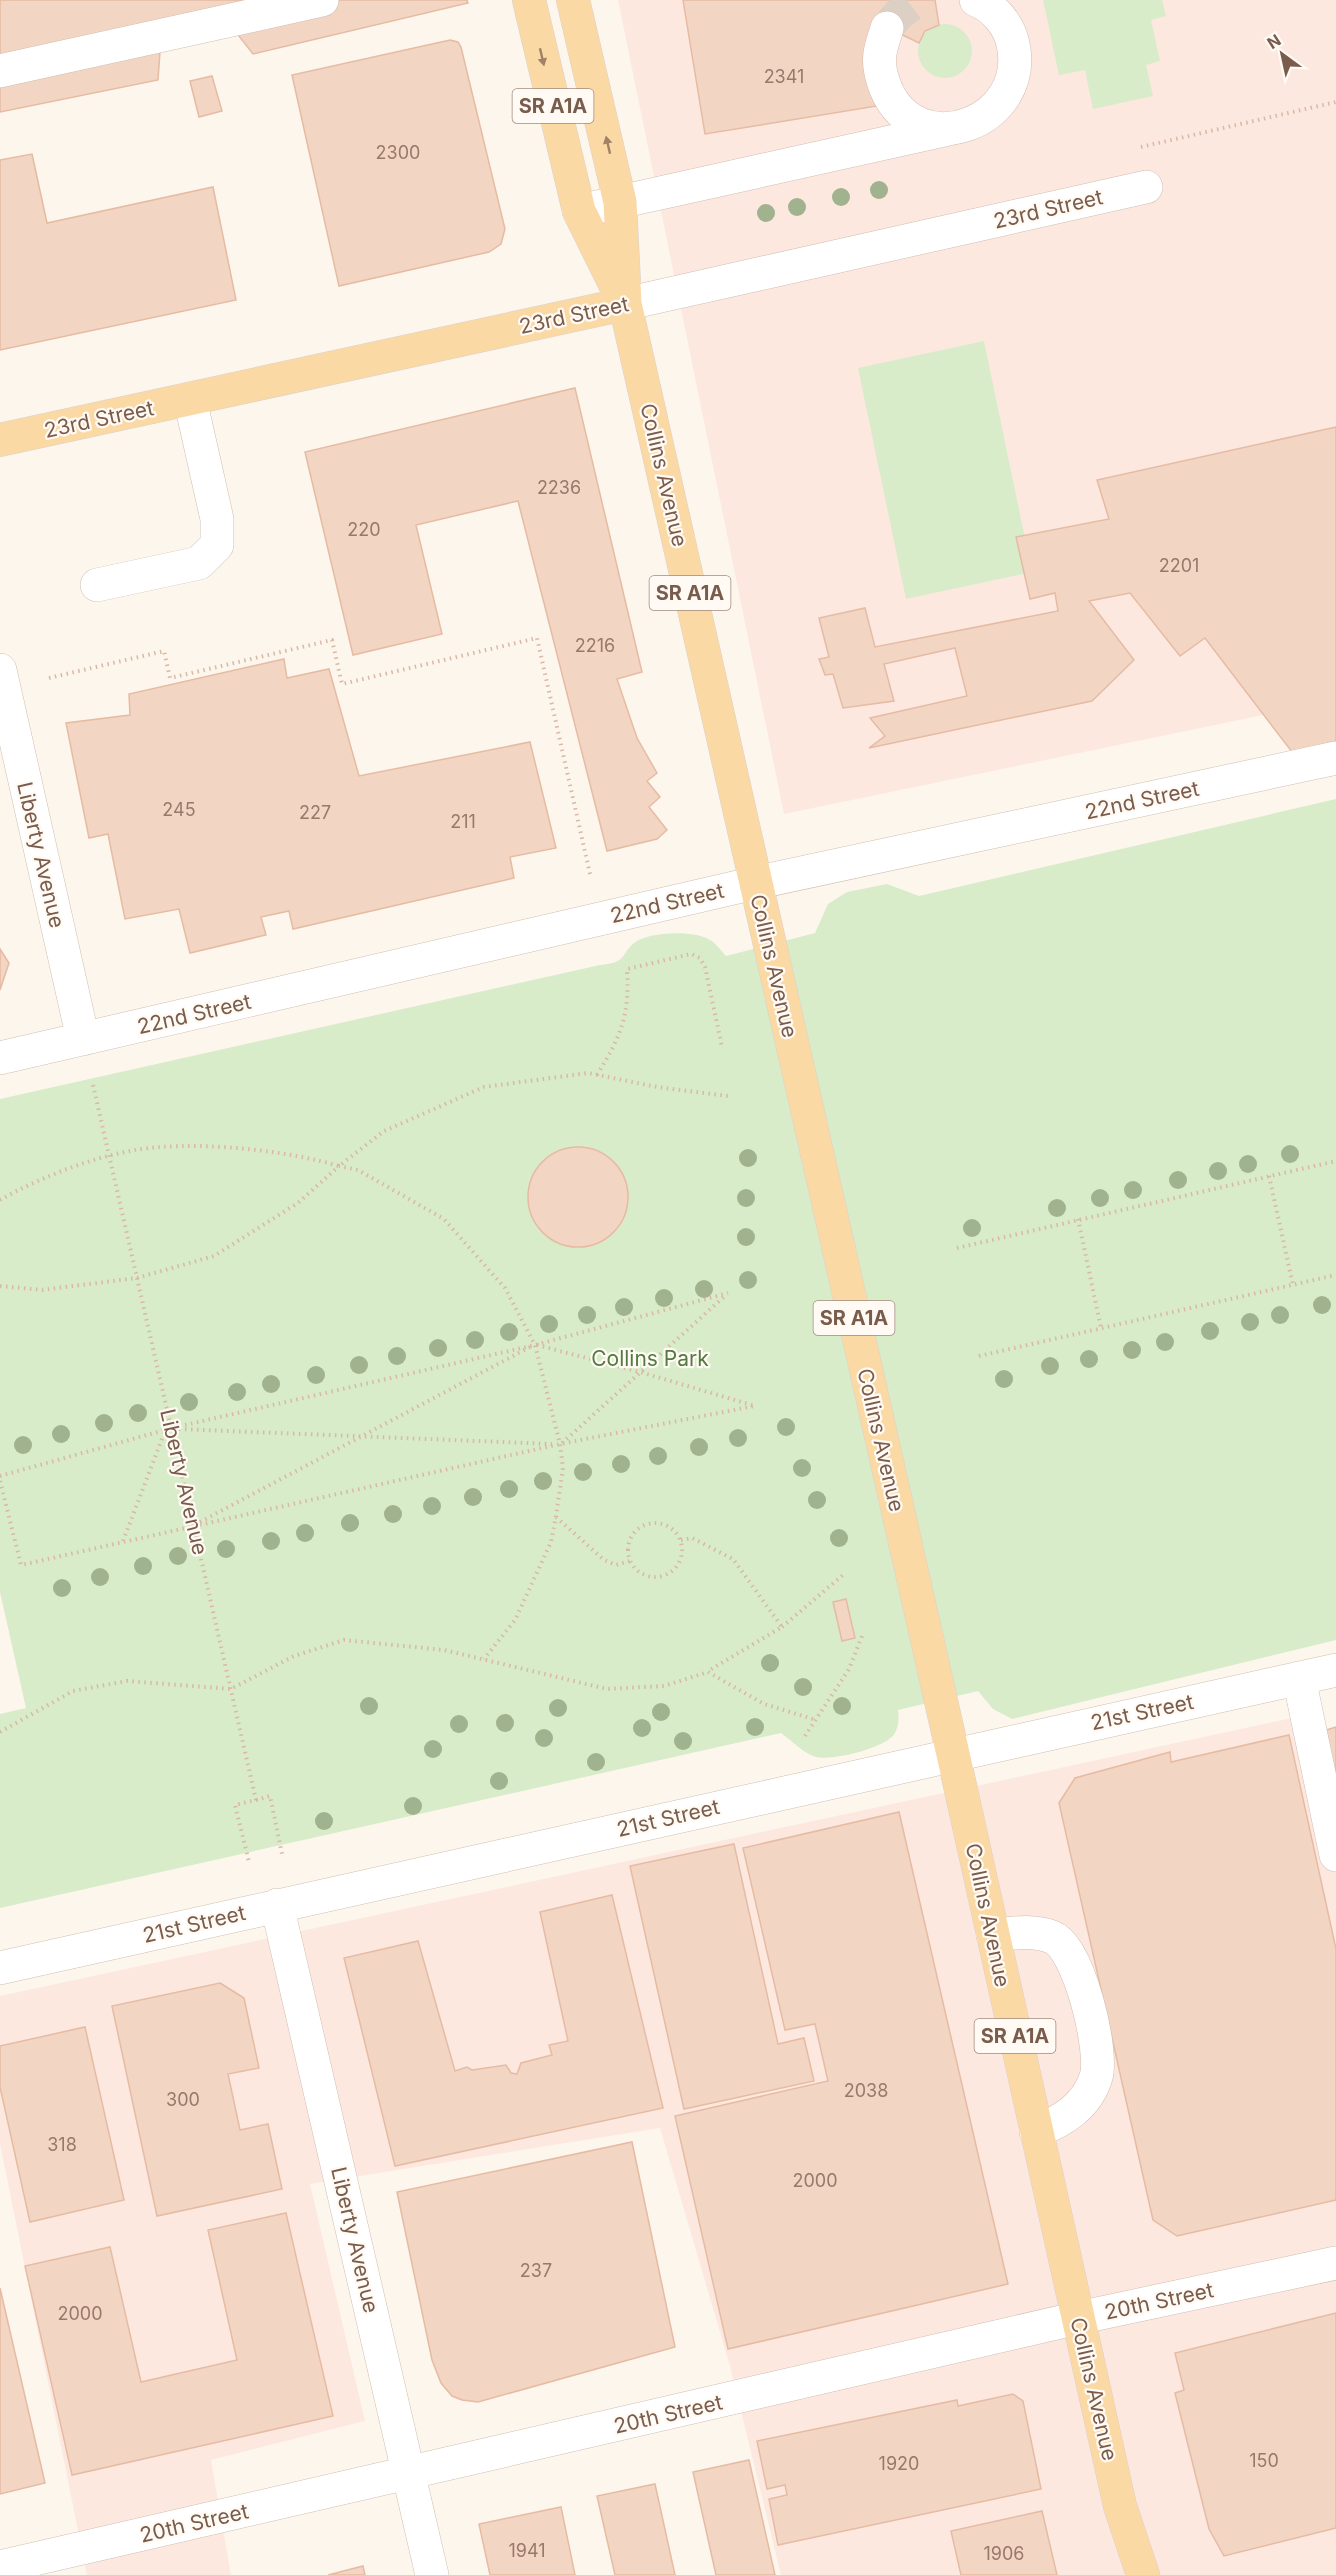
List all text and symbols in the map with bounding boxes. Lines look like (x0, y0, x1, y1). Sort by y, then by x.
north arrow (1252, 24, 1312, 84)
text: N (1263, 30, 1284, 53)
one-way arrow (538, 48, 547, 67)
house number: 2341 (764, 66, 804, 87)
road number: SR A1A (512, 89, 594, 123)
one-way arrow (603, 136, 612, 155)
house number: 2300 (376, 142, 420, 163)
street label: 23rd Street (991, 184, 1105, 234)
street label: 23rd Street (517, 291, 631, 339)
street label: 23rd Street (42, 395, 156, 443)
street label: Collins Avenue (635, 401, 693, 549)
house number: 2236 (537, 477, 581, 498)
house number: 220 (347, 519, 381, 540)
house number: 2201 (1159, 555, 1199, 576)
road number: SR A1A (650, 576, 730, 610)
house number: 2216 (575, 635, 615, 656)
street label: 22nd Street (1083, 776, 1201, 824)
street label: Liberty Avenue (12, 780, 70, 930)
house number: 245 (162, 799, 196, 820)
house number: 227 (299, 802, 331, 823)
house number: 211 (450, 811, 476, 832)
street label: 22nd Street (608, 878, 726, 928)
street label: Collins Avenue (745, 892, 803, 1040)
street label: 22nd Street (135, 989, 253, 1039)
road number: SR A1A (814, 1301, 894, 1335)
park label: Collins Park (591, 1346, 709, 1371)
street label: Collins Avenue (852, 1366, 910, 1514)
street label: Liberty Avenue (155, 1407, 213, 1557)
street label: 21st Street (1088, 1689, 1196, 1735)
street label: 21st Street (614, 1794, 722, 1842)
street label: Collins Avenue (961, 1841, 1015, 1989)
street label: 21st Street (140, 1900, 248, 1948)
road number: SR A1A (974, 2019, 1056, 2053)
house number: 2038 (844, 2080, 888, 2101)
house number: 300 (166, 2089, 200, 2110)
house number: 318 (47, 2134, 77, 2155)
street label: Liberty Avenue (326, 2165, 384, 2315)
house number: 2000 (792, 2170, 838, 2191)
house number: 237 (520, 2260, 552, 2281)
street label: 20th Street (1102, 2277, 1216, 2325)
house number: 2000 (57, 2303, 103, 2324)
street label: Collins Avenue (1065, 2315, 1123, 2463)
street label: 20th Street (611, 2389, 725, 2439)
house number: 150 (1249, 2450, 1279, 2471)
house number: 1920 (879, 2453, 919, 2474)
street label: 20th Street (137, 2498, 251, 2548)
house number: 1941 (508, 2540, 546, 2561)
house number: 1906 (983, 2543, 1025, 2564)

